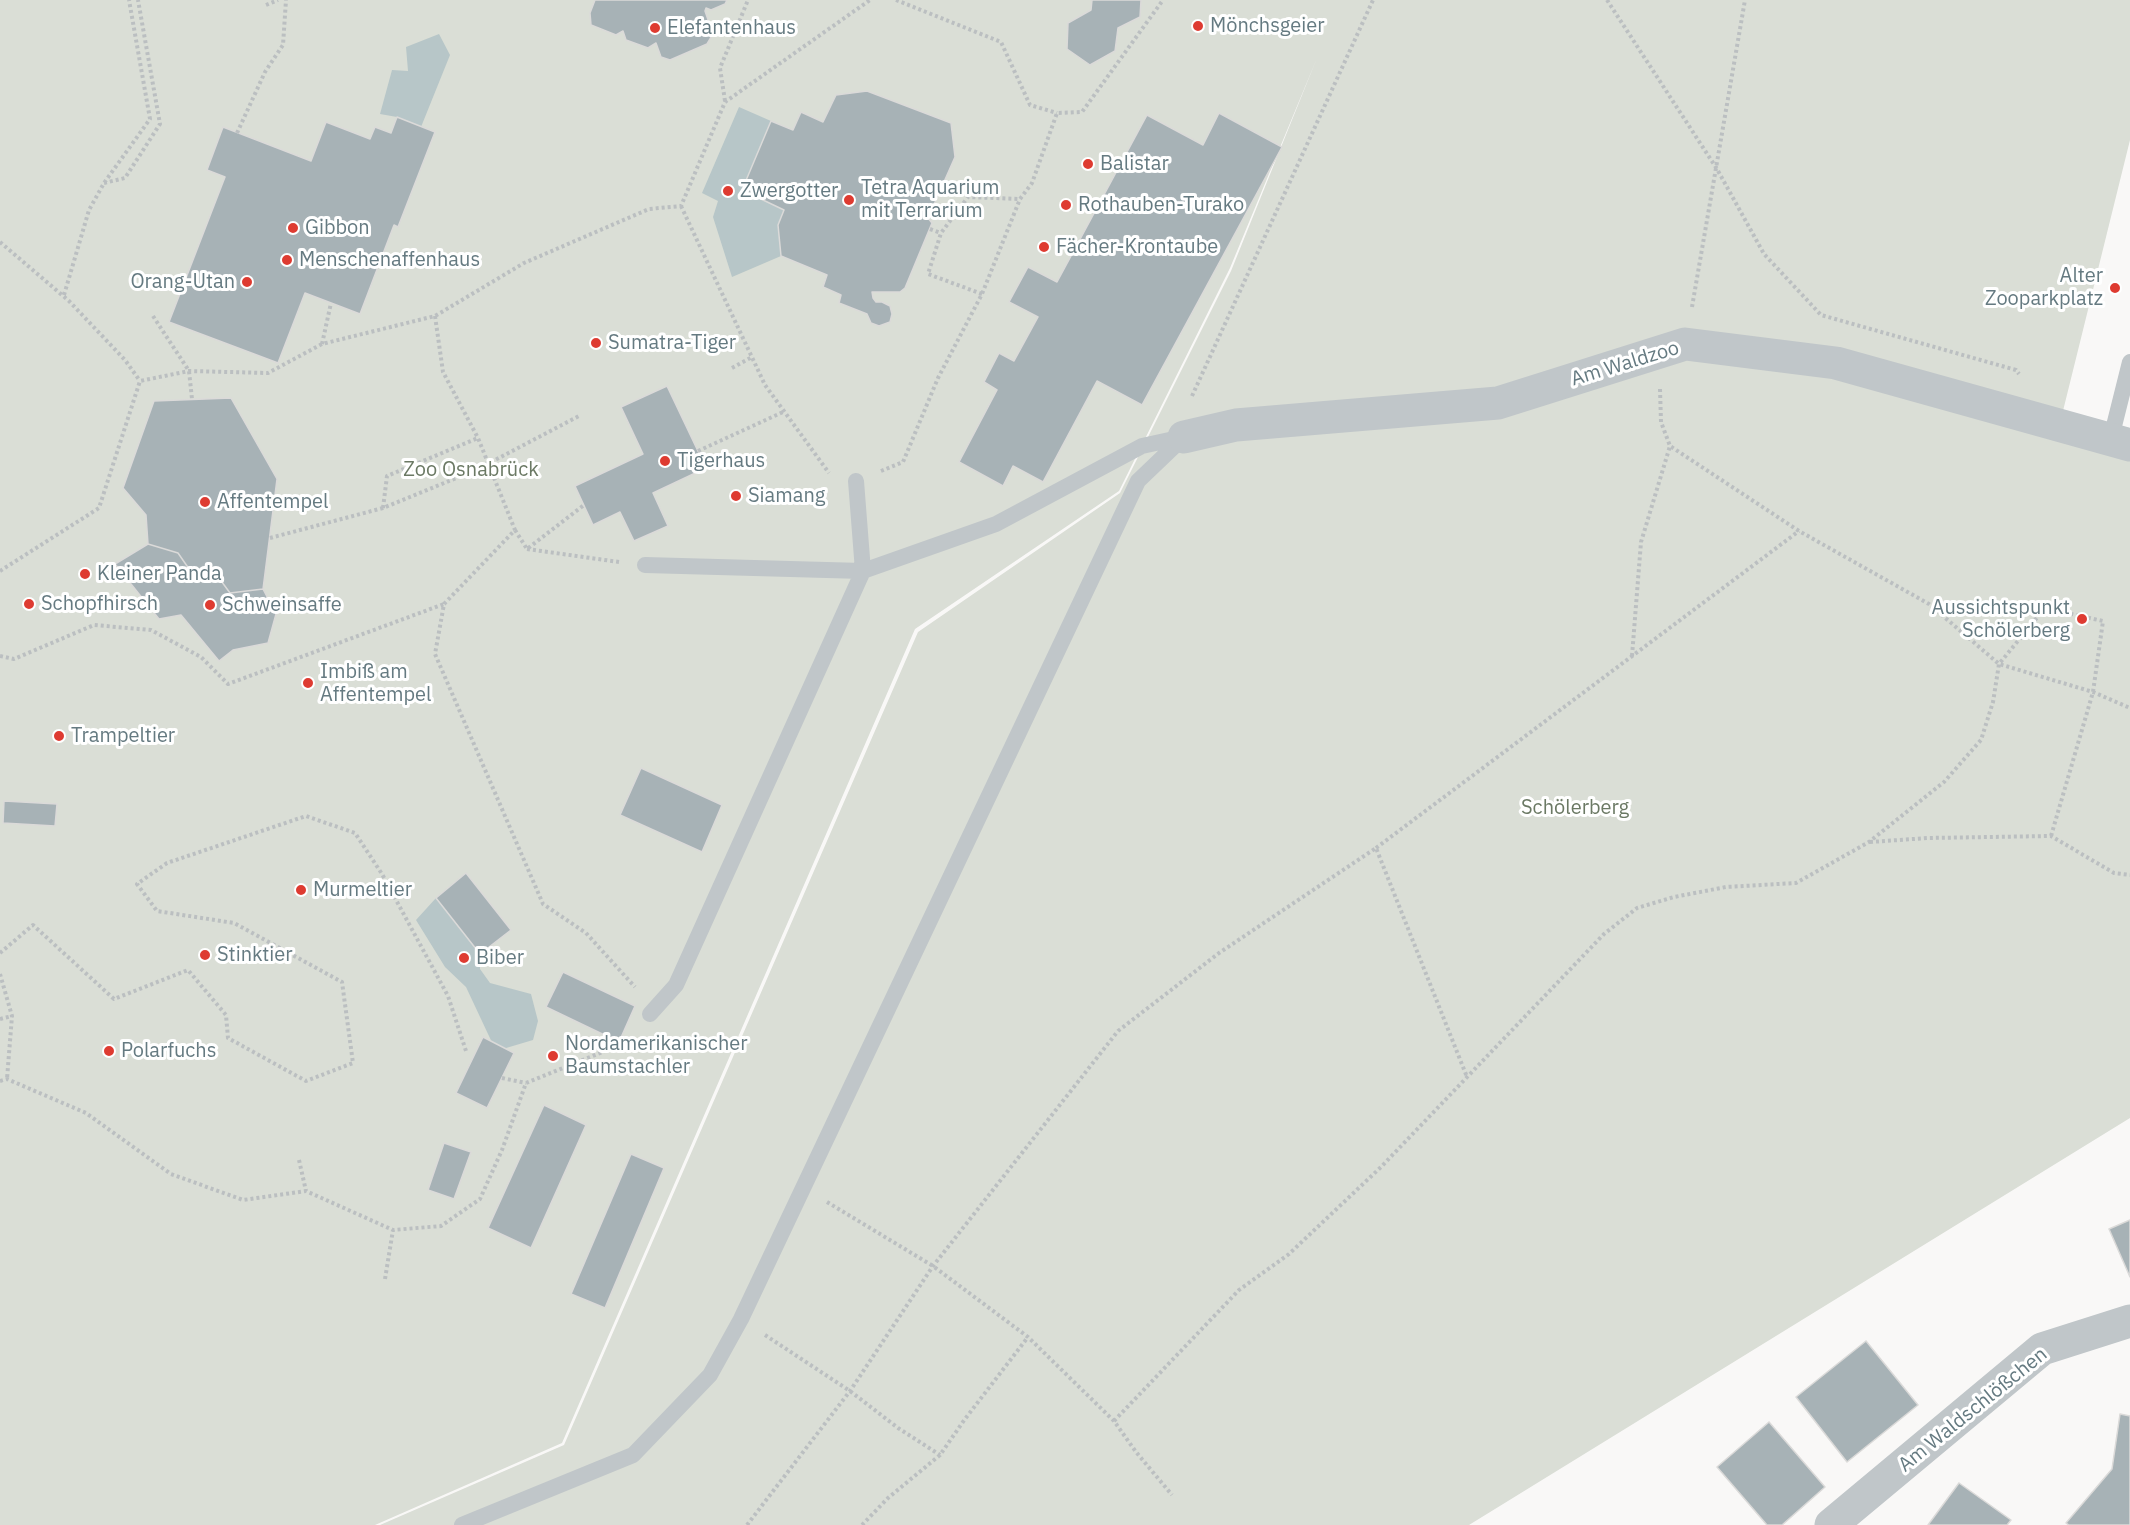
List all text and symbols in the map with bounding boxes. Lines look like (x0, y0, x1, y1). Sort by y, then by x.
place label: Mönchsgeier (1210, 14, 1324, 38)
place label: Elefantenhaus (667, 16, 796, 40)
marker: Mönchsgeier (1191, 19, 1205, 33)
marker: Elefantenhaus (648, 21, 662, 35)
place label: Balistar (1100, 152, 1169, 176)
marker: Balistar (1081, 157, 1095, 171)
place label: Tetra Aquarium mit Terrarium (861, 176, 999, 223)
place label: Zwergotter (740, 179, 838, 203)
marker: Zwergotter (721, 184, 735, 198)
marker: Tetra Aquarium mit Terrarium (842, 193, 856, 207)
place label: Rothauben-Turako (1078, 193, 1244, 217)
marker: Rothauben-Turako (1059, 198, 1073, 212)
place label: Gibbon (305, 216, 370, 240)
marker: Gibbon (286, 221, 300, 235)
place label: Fächer-Krontaube (1056, 235, 1218, 259)
marker: Fächer-Krontaube (1037, 240, 1051, 254)
place label: Menschenaffenhaus (299, 248, 480, 272)
marker: Menschenaffenhaus (280, 253, 294, 267)
place label: Alter Zooparkplatz (1985, 264, 2103, 311)
place label: Orang-Utan (130, 270, 235, 294)
marker: Orang-Utan (240, 275, 254, 289)
marker: Alter Zooparkplatz (2108, 281, 2122, 295)
place label: Sumatra-Tiger (608, 331, 736, 355)
marker: Sumatra-Tiger (589, 336, 603, 350)
street label: Am Waldzoo (1568, 336, 1682, 392)
place label: Tigerhaus (677, 449, 765, 473)
marker: Tigerhaus (658, 454, 672, 468)
park label: Zoo Osnabrück (403, 458, 539, 482)
place label: Siamang (748, 484, 825, 508)
marker: Siamang (729, 489, 743, 503)
place label: Affentempel (217, 490, 328, 514)
marker: Affentempel (198, 495, 212, 509)
place label: Kleiner Panda (97, 562, 222, 586)
marker: Kleiner Panda (78, 567, 92, 581)
place label: Schopfhirsch (41, 592, 158, 616)
place label: Schweinsaffe (222, 593, 342, 617)
place label: Aussichtspunkt Schölerberg (1932, 596, 2070, 643)
marker: Schopfhirsch (22, 597, 36, 611)
marker: Schweinsaffe (203, 598, 217, 612)
marker: Aussichtspunkt Schölerberg (2075, 612, 2089, 626)
place label: Imbiß am Affentempel (320, 660, 431, 707)
marker: Imbiß am Affentempel (301, 676, 315, 690)
place label: Trampeltier (71, 724, 175, 748)
marker: Trampeltier (52, 729, 66, 743)
park label: Schölerberg (1521, 796, 1629, 820)
place label: Murmeltier (313, 878, 412, 902)
marker: Murmeltier (294, 883, 308, 897)
place label: Stinktier (217, 943, 293, 967)
place label: Biber (476, 946, 524, 970)
marker: Stinktier (198, 948, 212, 962)
marker: Biber (457, 951, 471, 965)
place label: Nordamerikanischer Baumstachler (565, 1032, 748, 1079)
place label: Polarfuchs (121, 1039, 216, 1063)
marker: Polarfuchs (102, 1044, 116, 1058)
marker: Nordamerikanischer Baumstachler (546, 1049, 560, 1063)
street label: Am Waldschlößchen (1894, 1343, 2052, 1477)

